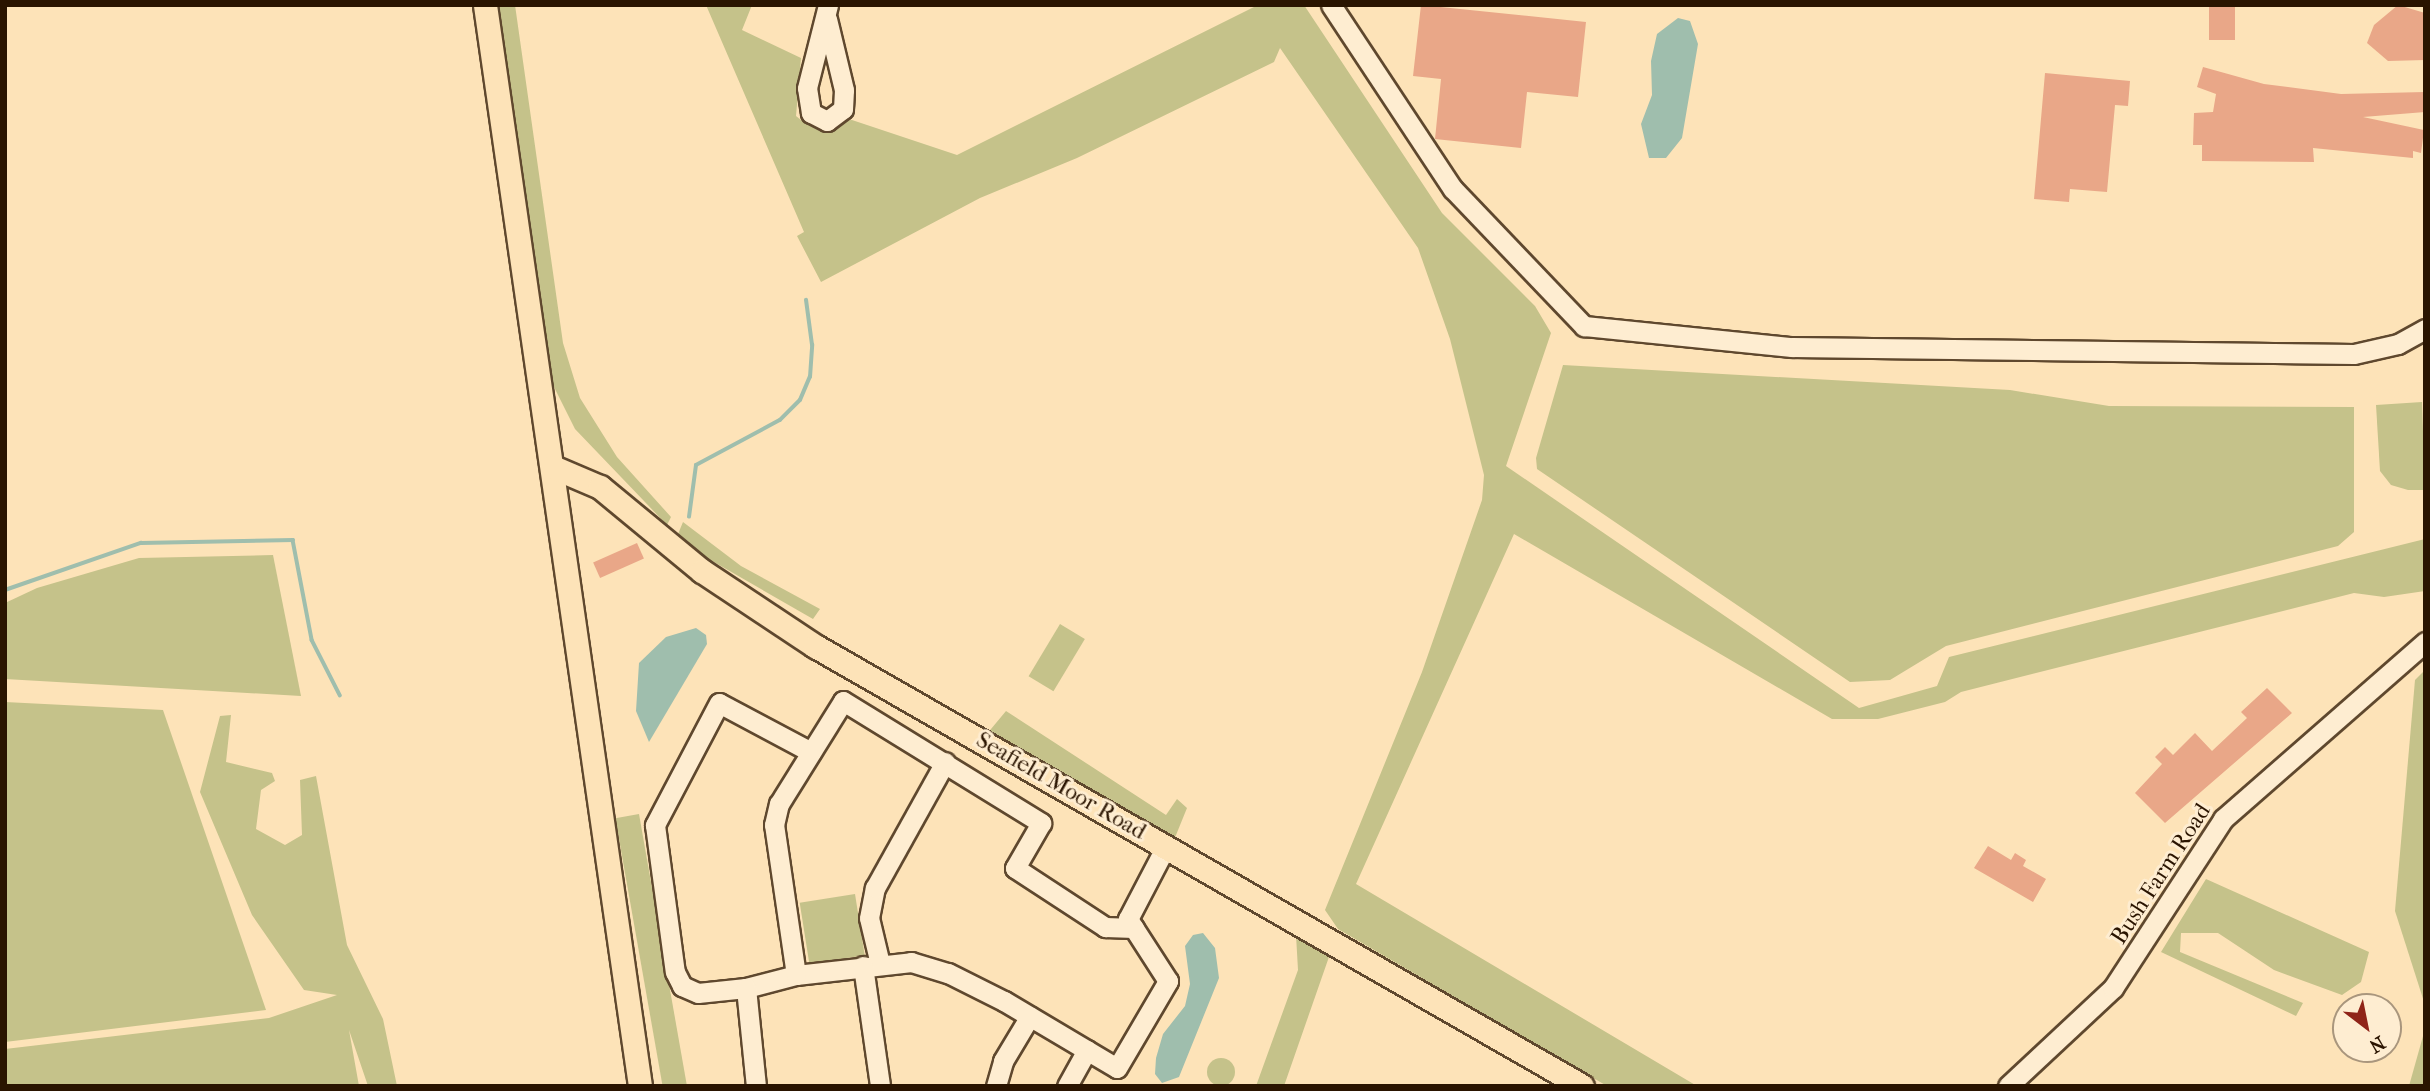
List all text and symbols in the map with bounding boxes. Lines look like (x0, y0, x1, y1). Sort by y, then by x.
street label: Seafield Moor Road (971, 726, 1151, 846)
street label: Bush Farm Road (2105, 799, 2217, 949)
north arrow (2332, 993, 2402, 1063)
text: N (2365, 1031, 2389, 1057)

